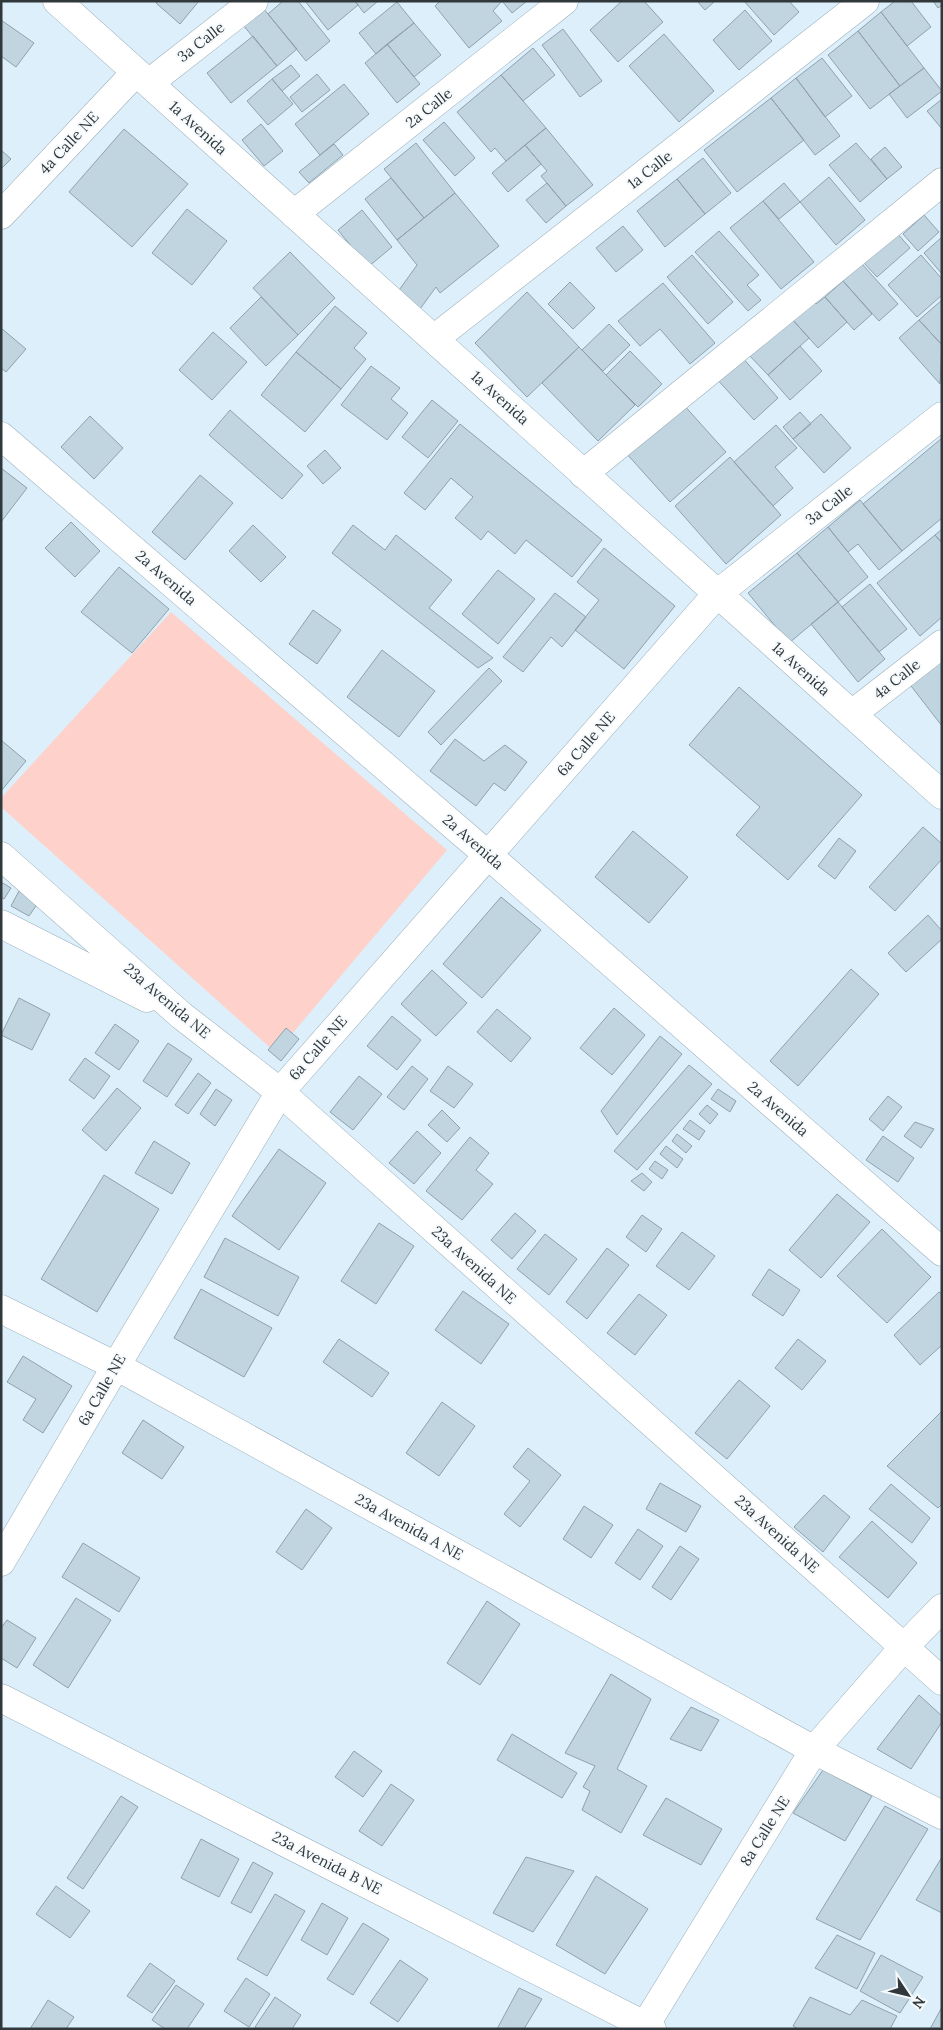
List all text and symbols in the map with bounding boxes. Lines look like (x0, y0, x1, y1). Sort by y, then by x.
street label: 3a Calle (173, 17, 228, 66)
street label: 2a Calle (401, 83, 456, 132)
street label: 1a Avenida (165, 97, 232, 159)
street label: 4a Calle NE (35, 107, 103, 178)
street label: 1a Calle (623, 146, 676, 193)
street label: 1a Avenida (467, 367, 534, 429)
street label: 3a Calle (801, 480, 856, 529)
street label: 2a Avenida (132, 546, 201, 609)
street label: 1a Avenida (768, 638, 835, 700)
street label: 4a Calle (869, 654, 924, 703)
street label: 6a Calle NE (552, 707, 619, 780)
street label: 2a Avenida (439, 810, 508, 873)
street label: 23a Avenida NE (120, 959, 215, 1042)
street label: 6a Calle NE (284, 1011, 351, 1084)
street label: 2a Avenida (744, 1077, 813, 1140)
street label: 23a Avenida NE (428, 1222, 521, 1308)
street label: 6a Calle NE (73, 1351, 130, 1429)
street label: 23a Avenida A NE (352, 1489, 467, 1564)
street label: 23a Avenida NE (731, 1491, 824, 1577)
street label: 8a Calle NE (735, 1792, 794, 1869)
street label: 23a Avenida B NE (269, 1827, 385, 1898)
north arrow (883, 1970, 933, 2020)
text: N (908, 1993, 929, 2012)

